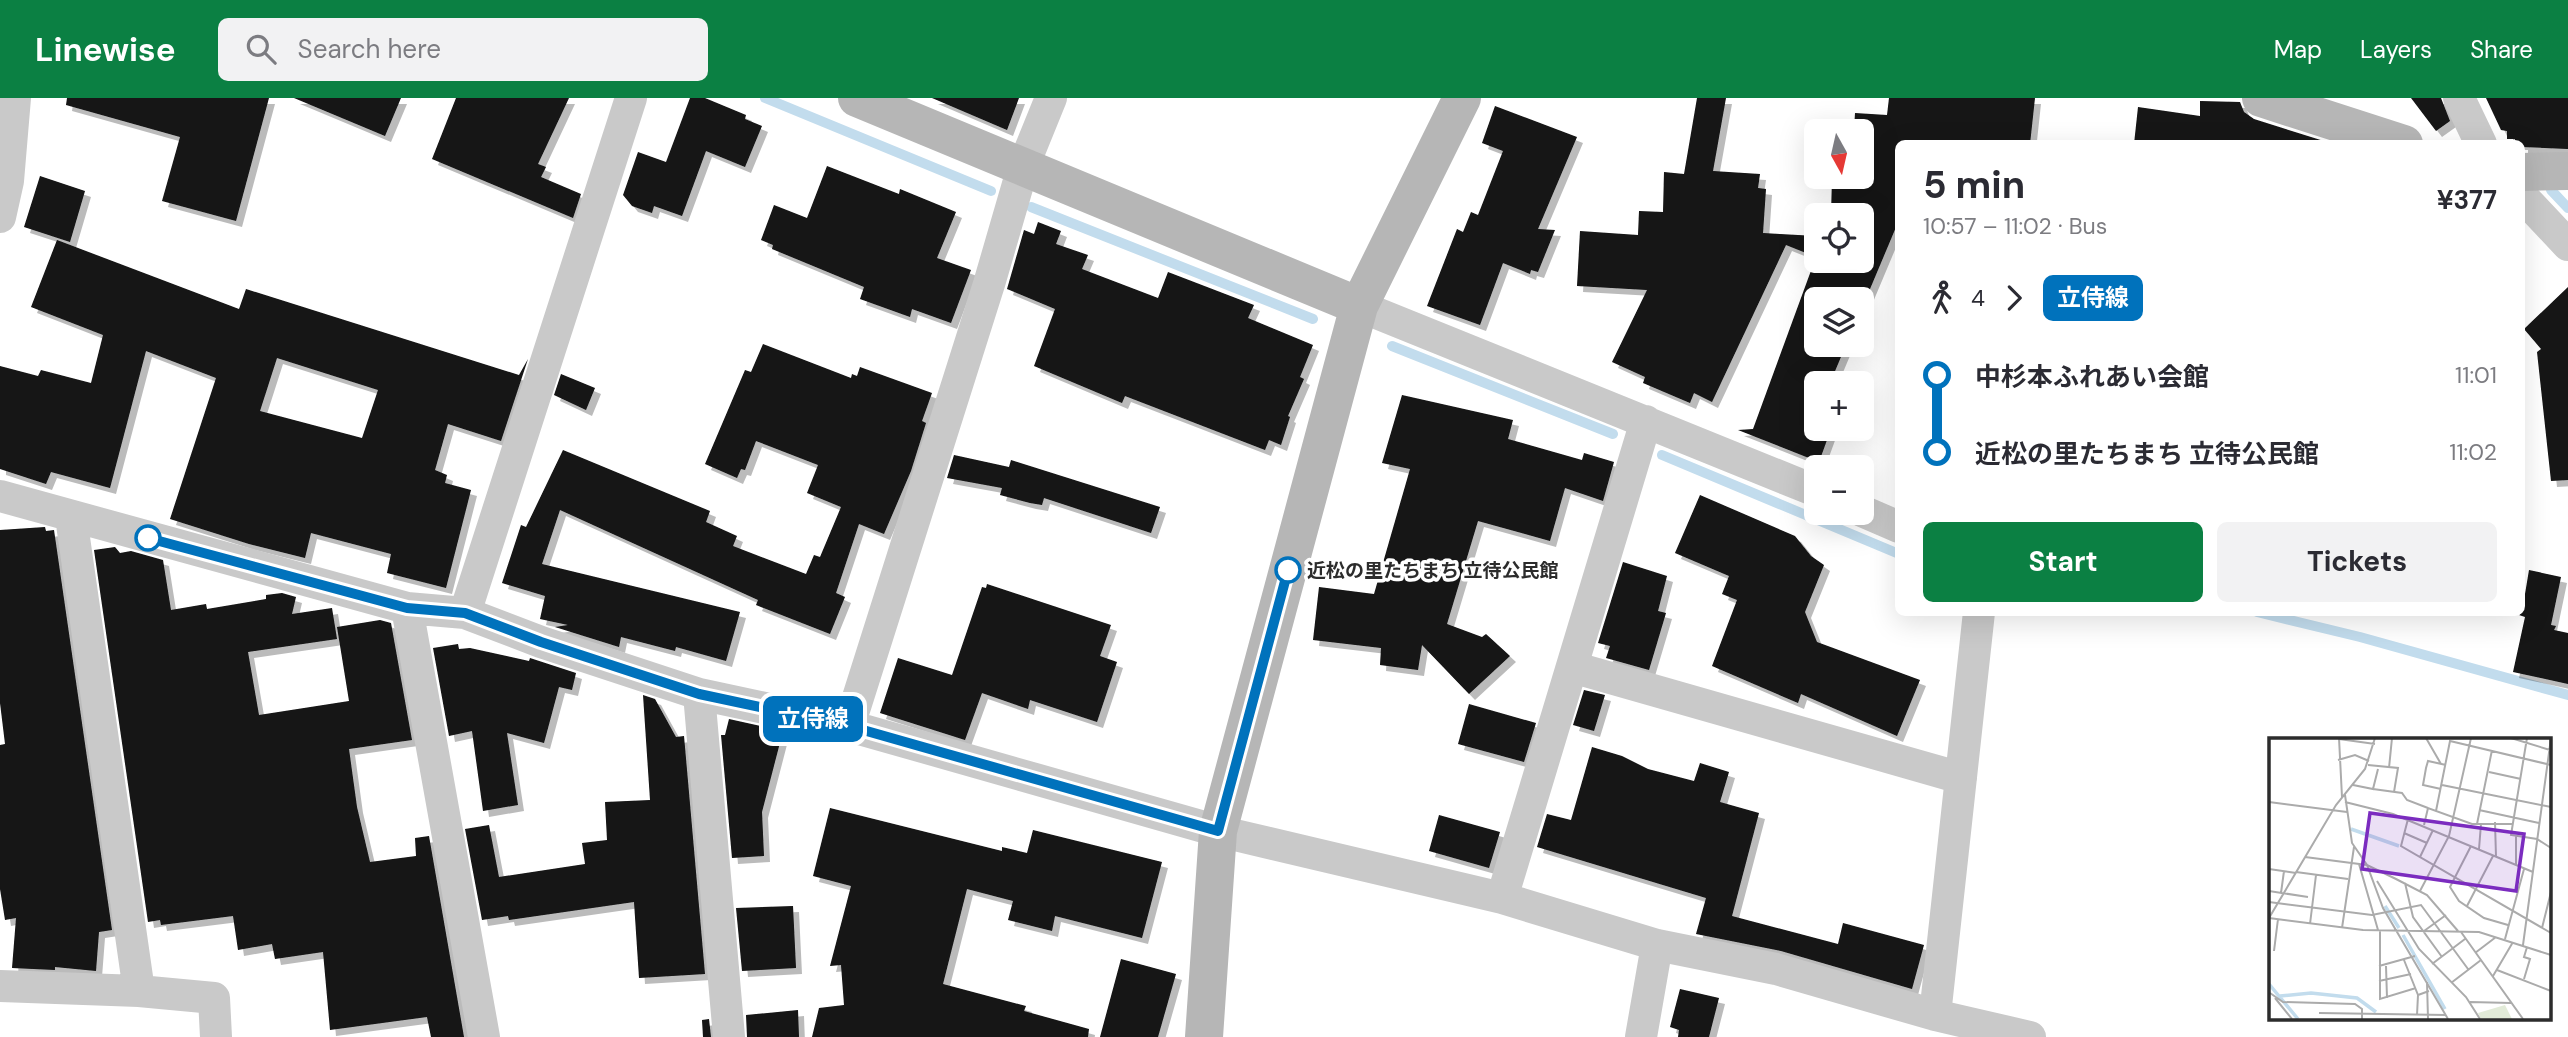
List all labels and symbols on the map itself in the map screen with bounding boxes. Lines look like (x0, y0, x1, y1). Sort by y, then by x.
north arrow (1804, 119, 1874, 189)
unlabelled marker (135, 525, 161, 551)
marker: 近松の里たちまち 立待公民館 (1275, 557, 1301, 583)
place label: 近松の里たちまち 立待公民館 (1307, 558, 1558, 583)
line badge: 立侍線 (773, 696, 853, 742)
inset map (2269, 738, 2550, 1020)

